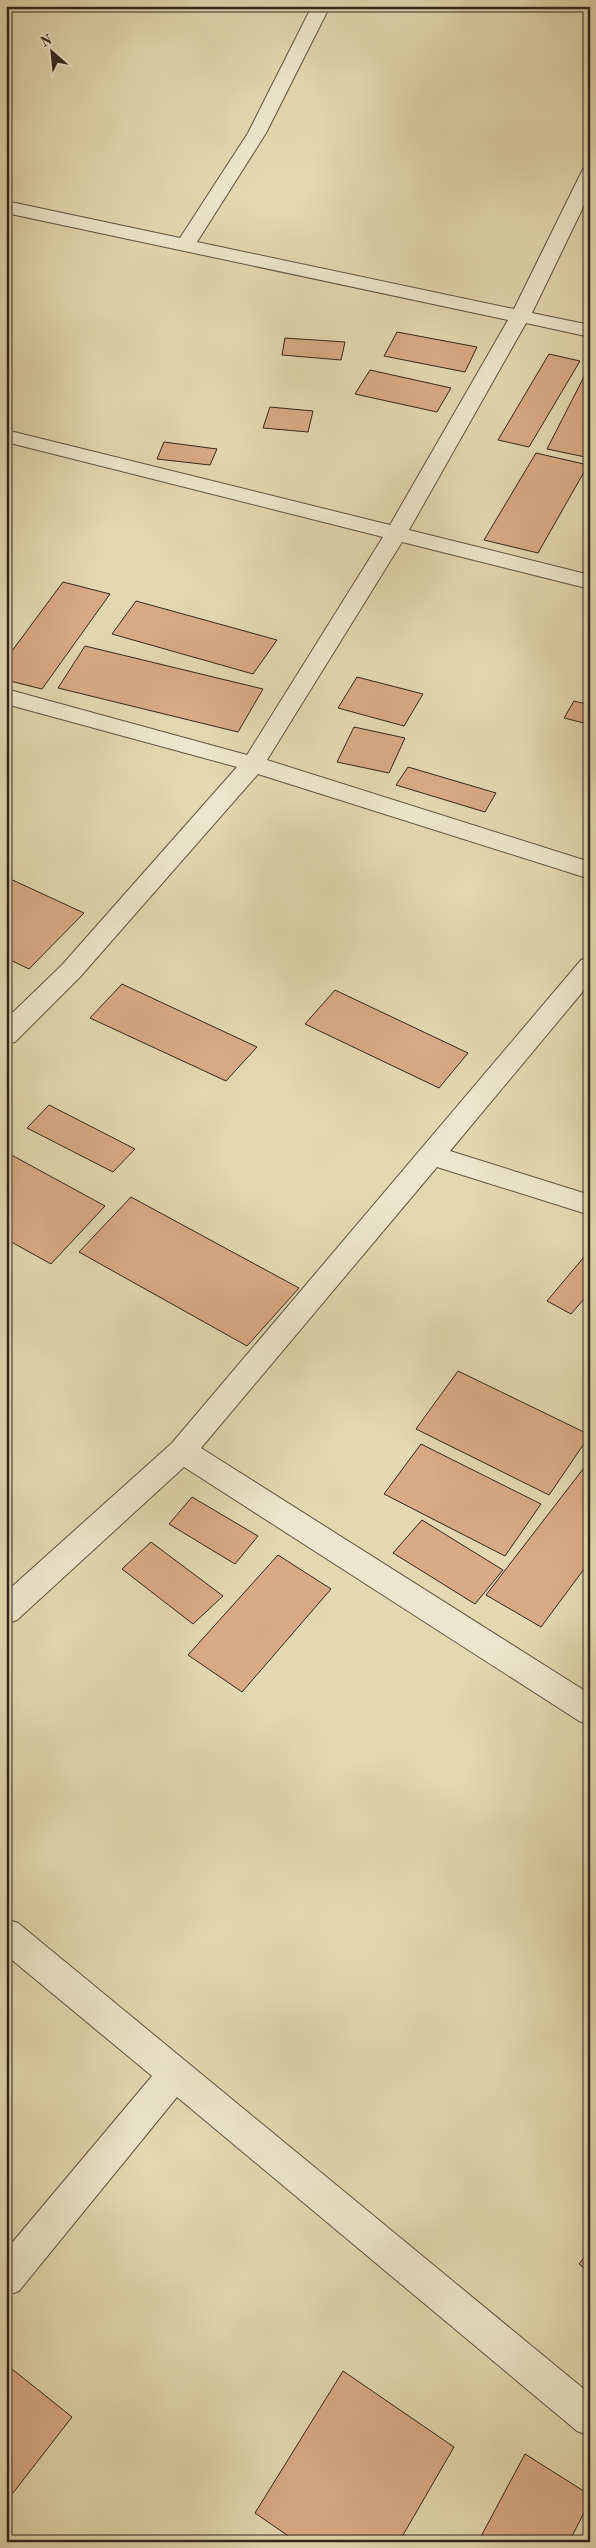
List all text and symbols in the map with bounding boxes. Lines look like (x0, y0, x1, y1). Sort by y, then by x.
north arrow (28, 28, 78, 78)
text: N (39, 33, 55, 50)

